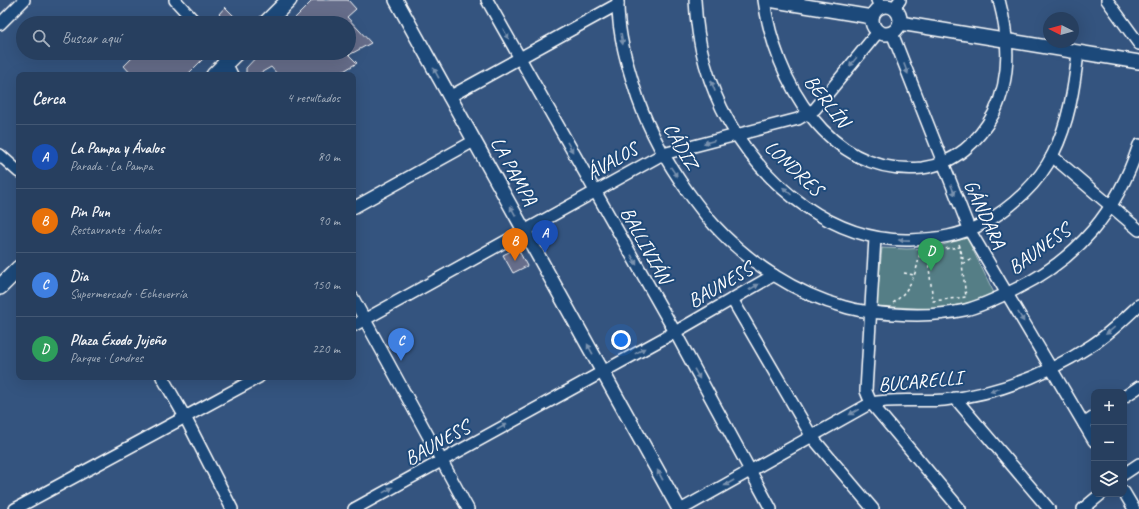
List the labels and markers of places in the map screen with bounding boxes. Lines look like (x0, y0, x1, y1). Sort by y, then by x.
pin: A (532, 220, 558, 253)
pin: B (502, 228, 528, 261)
pin: D (918, 238, 944, 271)
pin: C (388, 328, 414, 361)

